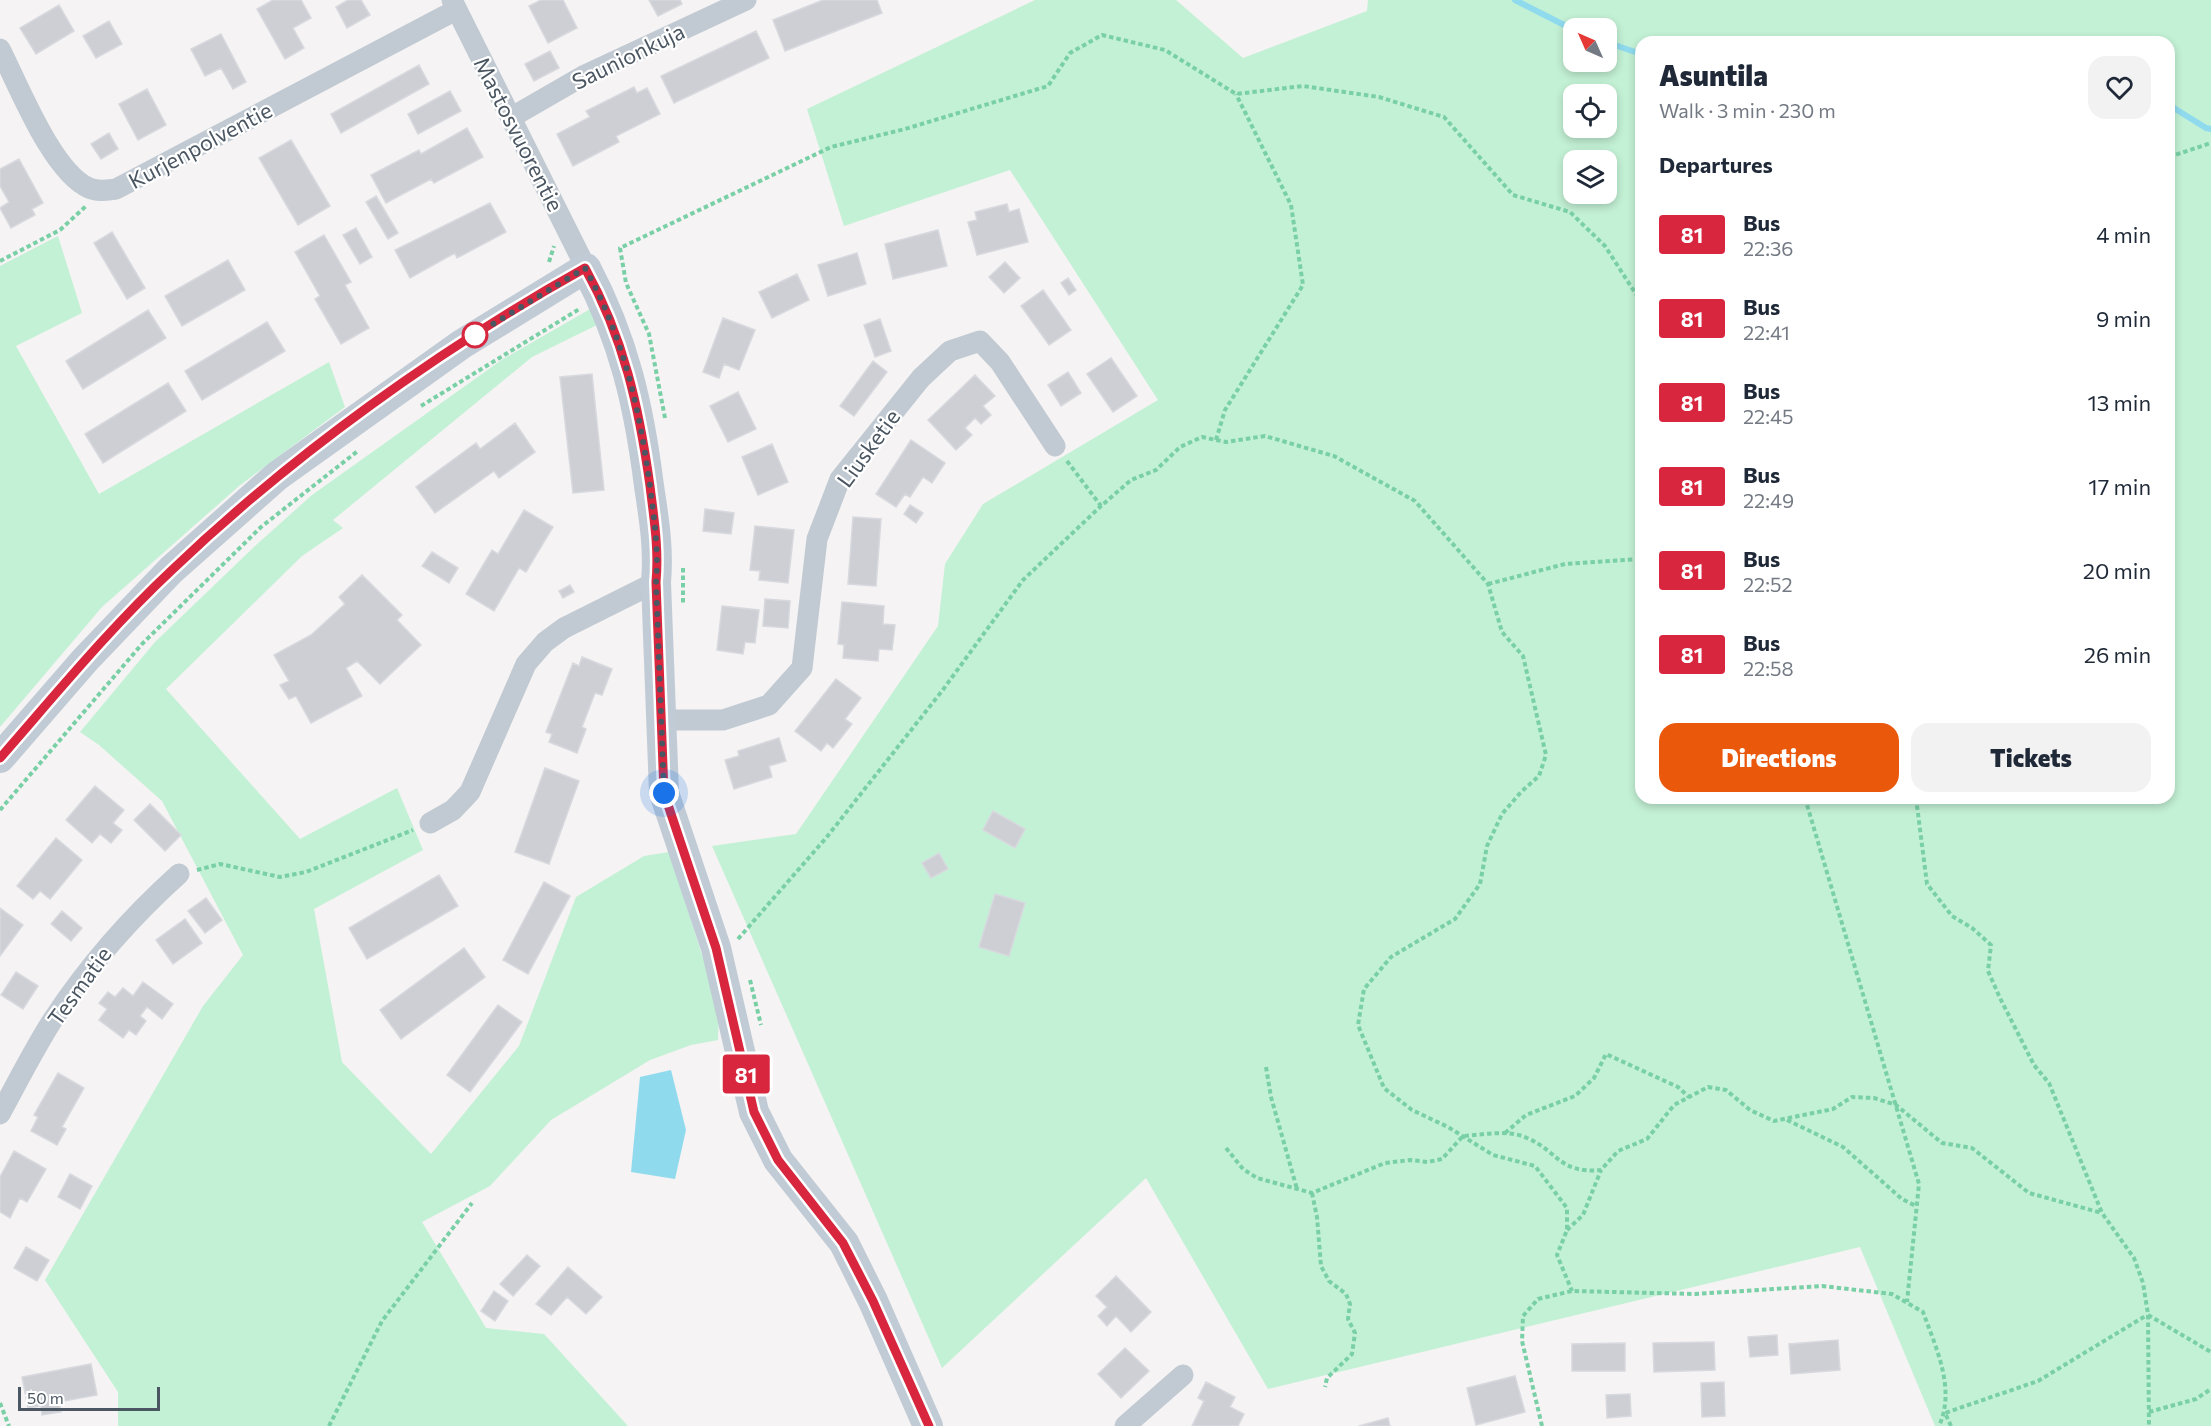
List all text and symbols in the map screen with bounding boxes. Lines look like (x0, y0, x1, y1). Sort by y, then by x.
street label: Saunionkuja (567, 17, 689, 95)
north arrow (1563, 18, 1617, 72)
map controls (1563, 18, 1617, 204)
street label: Mastosvuorentie (468, 52, 570, 216)
button: heart (2088, 56, 2151, 119)
text: Asuntila (1659, 58, 1768, 92)
button: locate (1563, 84, 1617, 138)
street label: Kurjenpolventie (124, 96, 276, 194)
text: Walk · 3 min · 230 m (1659, 98, 1836, 122)
button: layers (1563, 150, 1617, 204)
text: Departures (1659, 151, 1773, 178)
text: Bus (1743, 209, 1780, 236)
text: 4 min (2096, 221, 2151, 248)
text: 81 (1681, 222, 1703, 247)
text: 22:36 (1743, 236, 1793, 260)
text: Bus (1743, 293, 1780, 320)
text: 9 min (2096, 305, 2151, 332)
text: 81 (1681, 306, 1703, 331)
text: 22:41 (1743, 320, 1790, 344)
unlabelled marker (462, 322, 488, 348)
text: Bus (1743, 377, 1780, 404)
text: 13 min (2087, 389, 2151, 416)
text: 81 (1681, 390, 1703, 415)
street label: Liusketie (831, 404, 905, 492)
text: 22:45 (1743, 404, 1793, 428)
text: Bus (1743, 461, 1780, 488)
text: 17 min (2088, 473, 2151, 500)
text: 81 (1681, 474, 1703, 499)
text: 22:49 (1743, 488, 1794, 512)
text: Bus (1743, 545, 1780, 572)
text: 20 min (2083, 557, 2151, 584)
text: 81 (1681, 558, 1703, 583)
text: 22:52 (1743, 572, 1792, 596)
text: Bus (1743, 629, 1780, 656)
text: 26 min (2084, 641, 2151, 668)
text: 81 (1681, 642, 1703, 667)
text: 22:58 (1743, 656, 1794, 680)
button: Directions (1659, 723, 1899, 792)
button: Tickets (1911, 723, 2151, 792)
your location (649, 778, 679, 808)
street label: Tesmatie (41, 941, 117, 1031)
line badge: 81 (719, 1054, 773, 1094)
text: 81 (735, 1062, 757, 1087)
scale bar (18, 1384, 160, 1412)
text: 50 m (27, 1388, 64, 1407)

